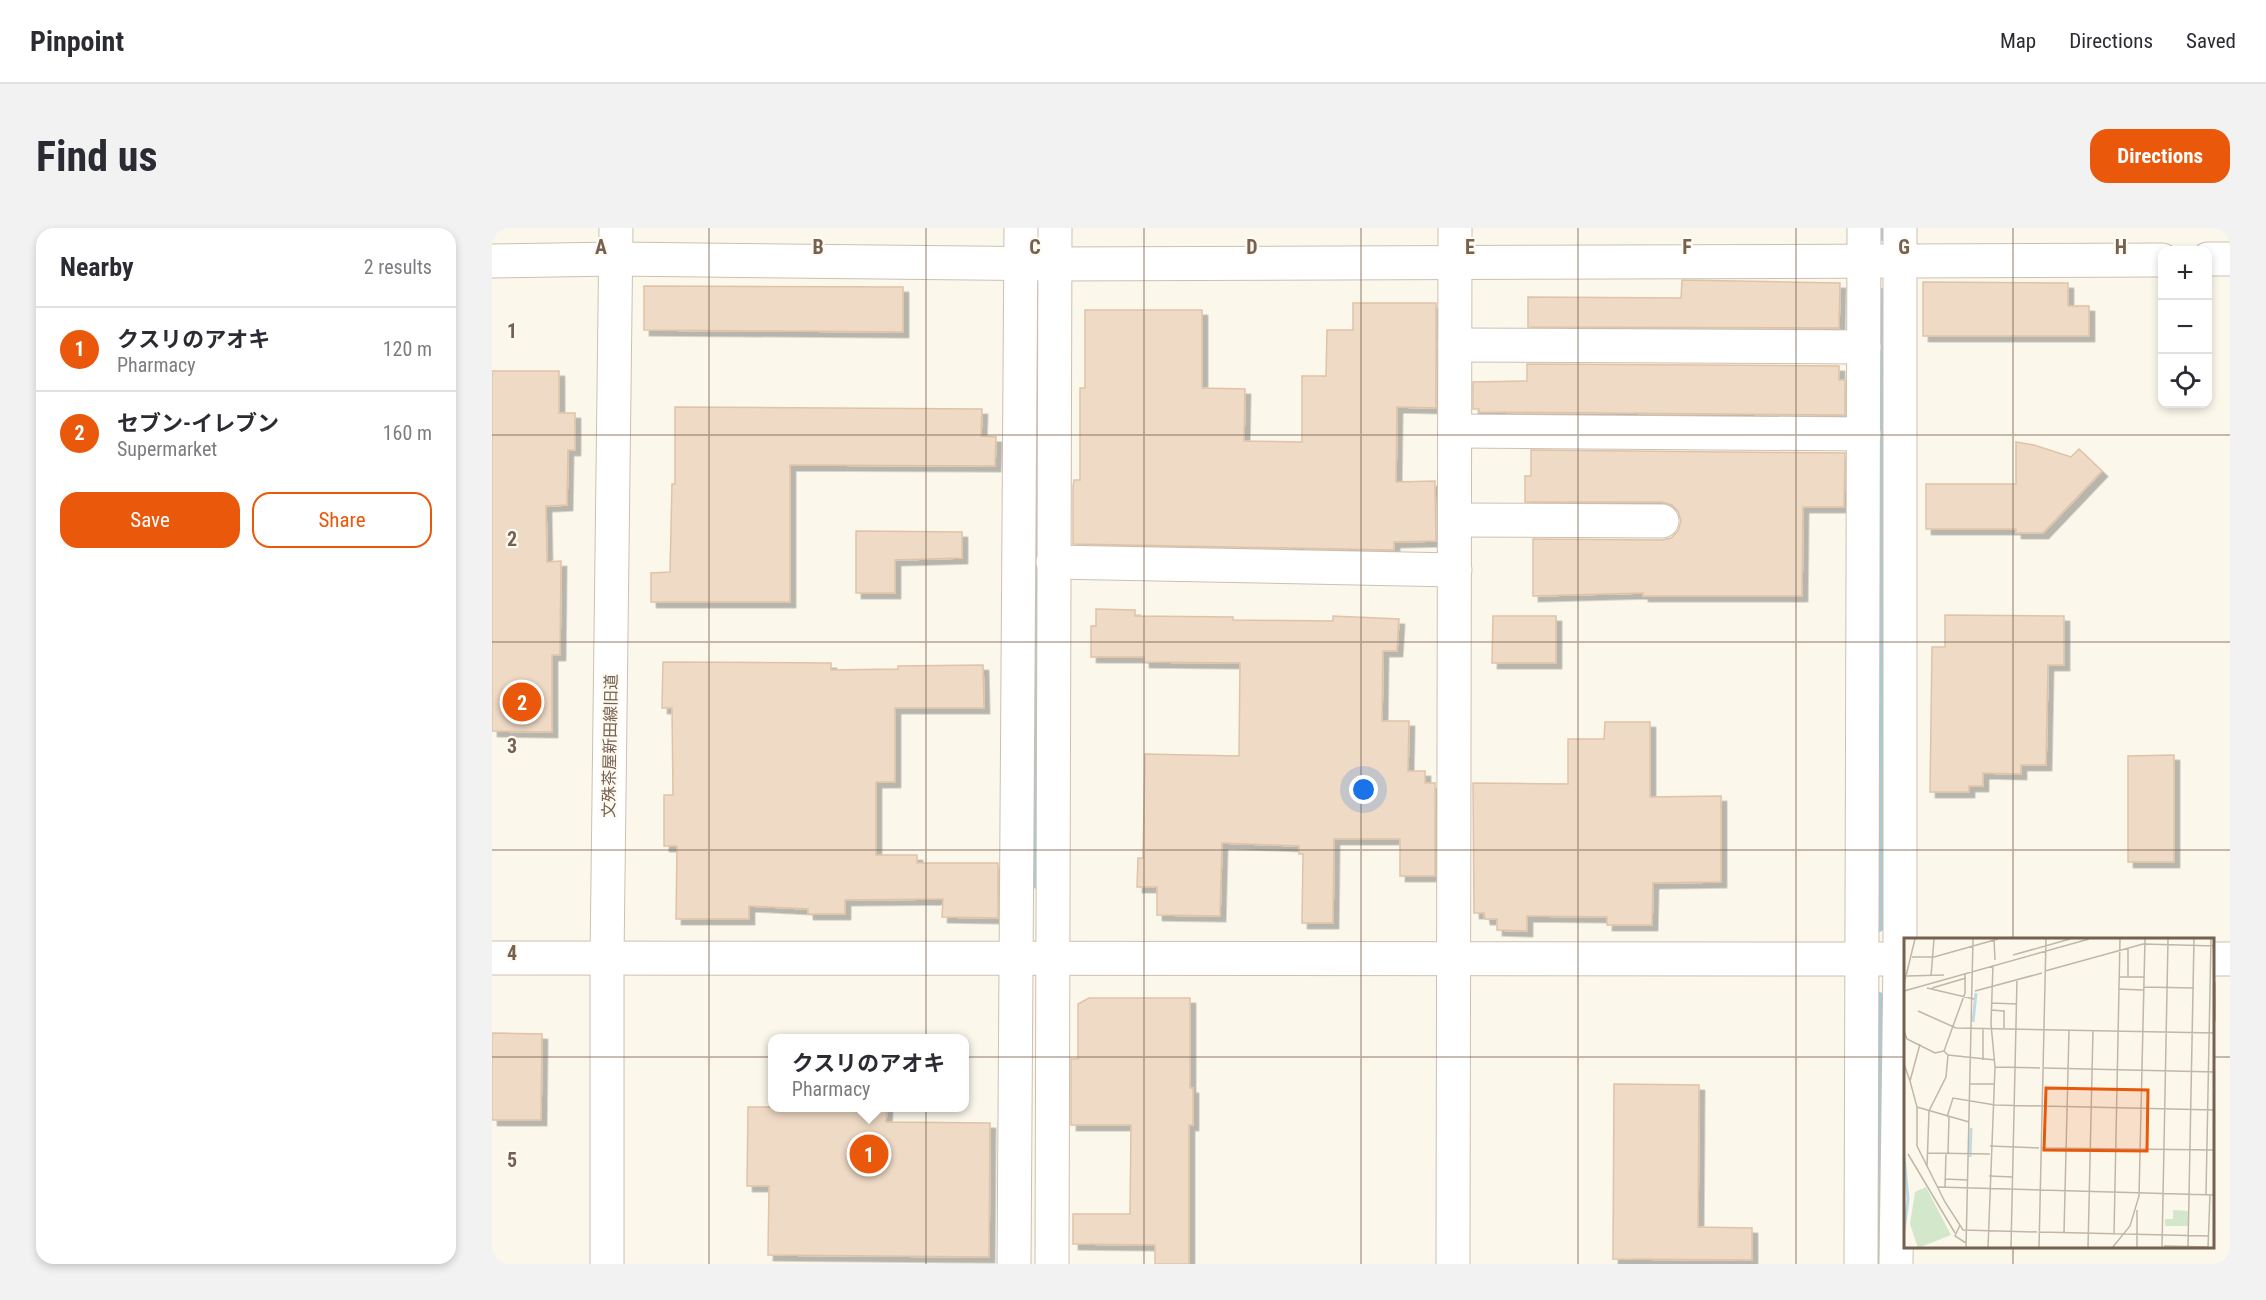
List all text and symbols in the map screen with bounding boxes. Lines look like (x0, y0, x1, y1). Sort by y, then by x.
text: Pinpoint (30, 25, 124, 58)
text: Map (2000, 29, 2036, 53)
text: Directions (2069, 29, 2153, 53)
text: Saved (2186, 29, 2236, 53)
button: Directions (2090, 129, 2230, 183)
text: Find us (36, 132, 157, 181)
text: A (595, 235, 607, 259)
text: B (812, 235, 824, 259)
text: C (1029, 235, 1041, 259)
text: D (1246, 235, 1258, 259)
text: E (1465, 235, 1475, 259)
text: F (1682, 235, 1692, 259)
text: G (1898, 235, 1910, 259)
text: H (2115, 235, 2127, 259)
map controls (2158, 246, 2212, 408)
button: + (2158, 246, 2212, 300)
text: Nearby (60, 252, 134, 282)
text: 2 results (364, 255, 432, 279)
button: − (2158, 300, 2212, 354)
text: 1 (507, 319, 517, 343)
text: クスリのアオキ (117, 327, 270, 352)
text: 1 (74, 337, 85, 361)
text: 120 m (383, 337, 432, 361)
text: Pharmacy (117, 353, 196, 377)
button: locate (2158, 354, 2212, 408)
text: セブン-イレブン (117, 411, 279, 436)
text: 2 (74, 421, 85, 445)
text: 160 m (383, 421, 432, 445)
text: Supermarket (117, 437, 217, 461)
button: Save (60, 492, 240, 548)
button: Share (252, 492, 432, 548)
text: 2 (507, 527, 517, 551)
street label: 文殊茶屋新田線旧道 (599, 674, 621, 818)
pin: 2 (502, 680, 542, 724)
text: 3 (507, 734, 517, 758)
your location (1349, 775, 1378, 804)
inset map (1904, 938, 2215, 1249)
text: 4 (507, 941, 517, 965)
popup (768, 1034, 969, 1112)
text: クスリのアオキ (792, 1051, 945, 1076)
text: Pharmacy (792, 1077, 870, 1101)
pin: 1 (850, 1132, 889, 1176)
text: 5 (507, 1148, 517, 1172)

